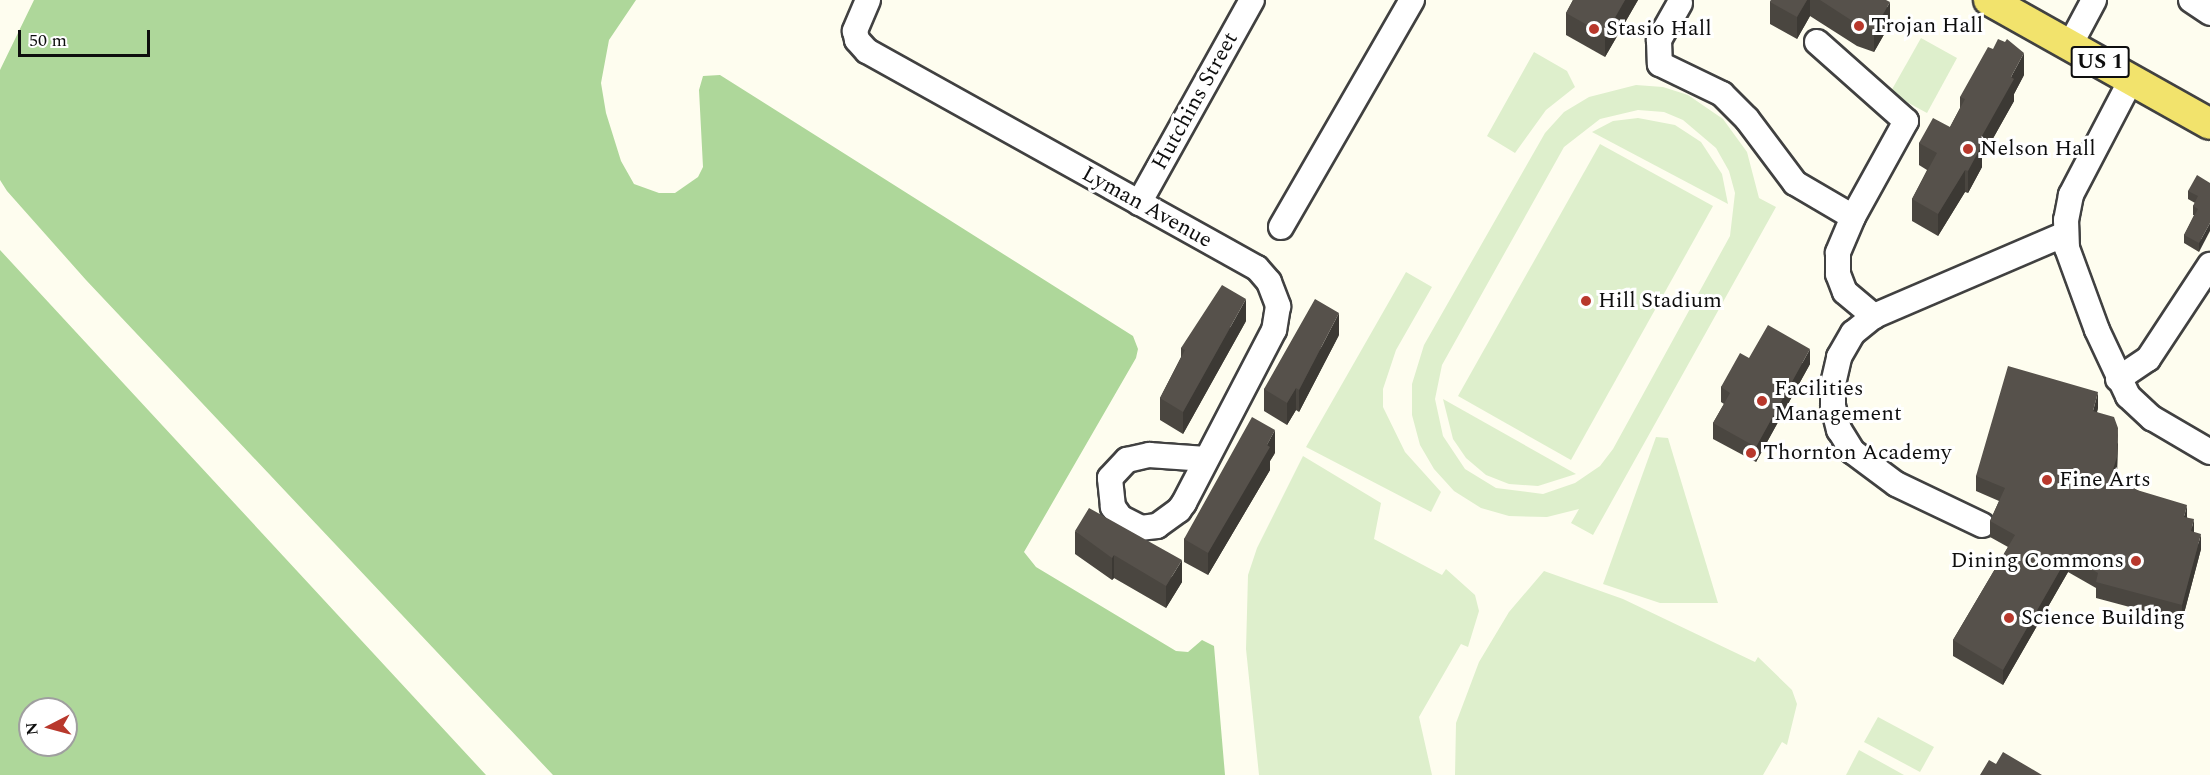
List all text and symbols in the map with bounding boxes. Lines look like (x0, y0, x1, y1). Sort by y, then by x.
place label: Trojan Hall (1871, 13, 1983, 39)
place label: Stasio Hall (1606, 16, 1712, 42)
scale bar (21, 18, 153, 56)
marker: Trojan Hall (1852, 19, 1866, 33)
marker: Stasio Hall (1587, 22, 1601, 36)
text: 50 m (29, 27, 67, 54)
street label: Hutchins Street (1146, 27, 1244, 175)
road number: US 1 (2070, 44, 2130, 80)
place label: Nelson Hall (1980, 136, 2096, 162)
marker: Nelson Hall (1961, 142, 1975, 156)
street label: Lyman Avenue (1077, 160, 1217, 254)
place label: Hill Stadium (1598, 288, 1722, 314)
marker: Hill Stadium (1579, 294, 1593, 308)
place label: Facilities Management (1774, 375, 1902, 427)
marker: Facilities Management (1755, 394, 1769, 408)
place label: Thornton Academy (1763, 440, 1952, 466)
marker: Thornton Academy (1744, 446, 1758, 460)
place label: Fine Arts (2059, 467, 2151, 493)
marker: Fine Arts (2040, 473, 2054, 487)
place label: Dining Commons (1950, 548, 2124, 574)
marker: Dining Commons (2129, 554, 2143, 568)
place label: Science Building (2021, 605, 2185, 631)
marker: Science Building (2002, 611, 2016, 625)
north arrow (18, 697, 78, 757)
text: N (19, 721, 45, 736)

